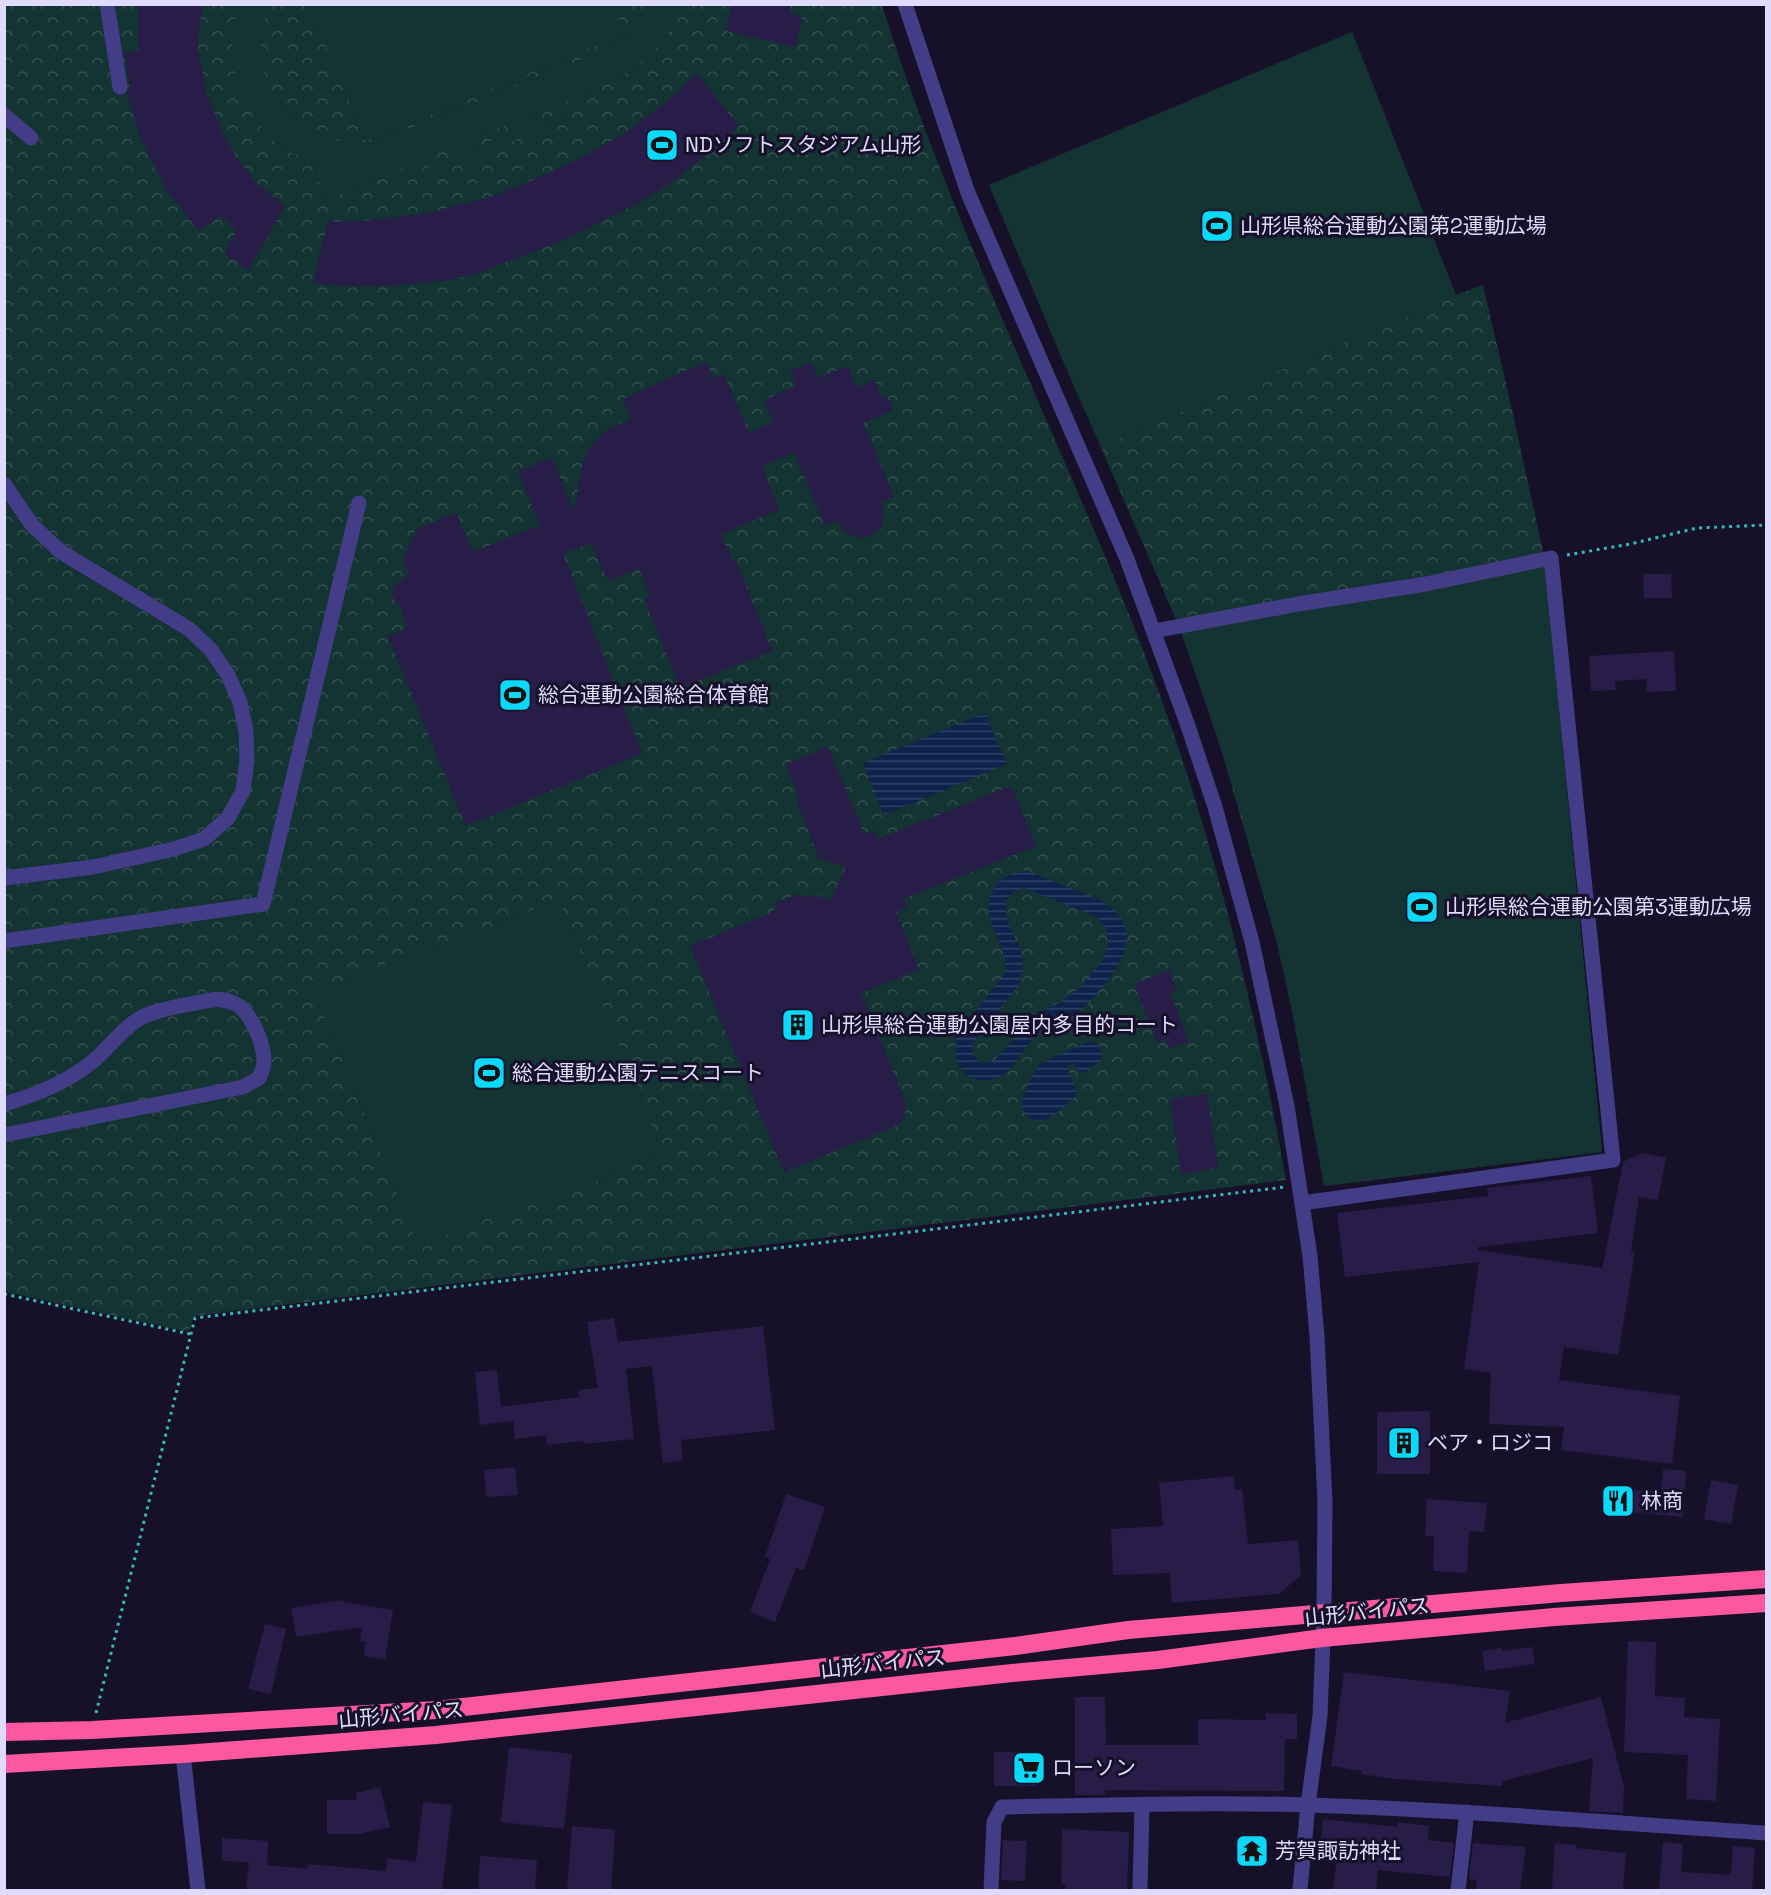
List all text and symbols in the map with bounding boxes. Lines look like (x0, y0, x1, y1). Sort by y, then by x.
sports icon: NDソフトスタジアム山形 (644, 127, 680, 163)
place label: NDソフトスタジアム山形 (685, 131, 921, 158)
sports icon: 山形県総合運動公園第2運動広場 (1199, 208, 1235, 244)
place label: 山形県総合運動公園第2運動広場 (1240, 212, 1547, 239)
sports icon: 総合運動公園総合体育館 (497, 677, 533, 713)
place label: 総合運動公園総合体育館 (538, 681, 769, 708)
sports icon: 山形県総合運動公園第3運動広場 (1404, 889, 1440, 925)
place label: 山形県総合運動公園第3運動広場 (1445, 893, 1752, 920)
building icon: 山形県総合運動公園屋内多目的コート (780, 1007, 816, 1043)
place label: 山形県総合運動公園屋内多目的コート (821, 1011, 1178, 1038)
sports icon: 総合運動公園テニスコート (471, 1055, 507, 1091)
place label: 総合運動公園テニスコート (512, 1059, 764, 1086)
building icon: ベア・ロジコ (1386, 1425, 1422, 1461)
place label: ベア・ロジコ (1427, 1429, 1553, 1456)
restaurant icon: 林商 (1600, 1483, 1636, 1519)
place label: 林商 (1641, 1487, 1683, 1514)
street label: 山形バイパス (1303, 1592, 1431, 1631)
street label: 山形バイパス (819, 1644, 947, 1683)
street label: 山形バイパス (337, 1696, 465, 1733)
supermarket icon: ローソン (1011, 1750, 1047, 1786)
place label: ローソン (1052, 1754, 1136, 1781)
temple icon: 芳賀諏訪神社 (1234, 1833, 1270, 1869)
place label: 芳賀諏訪神社 (1275, 1837, 1401, 1864)

